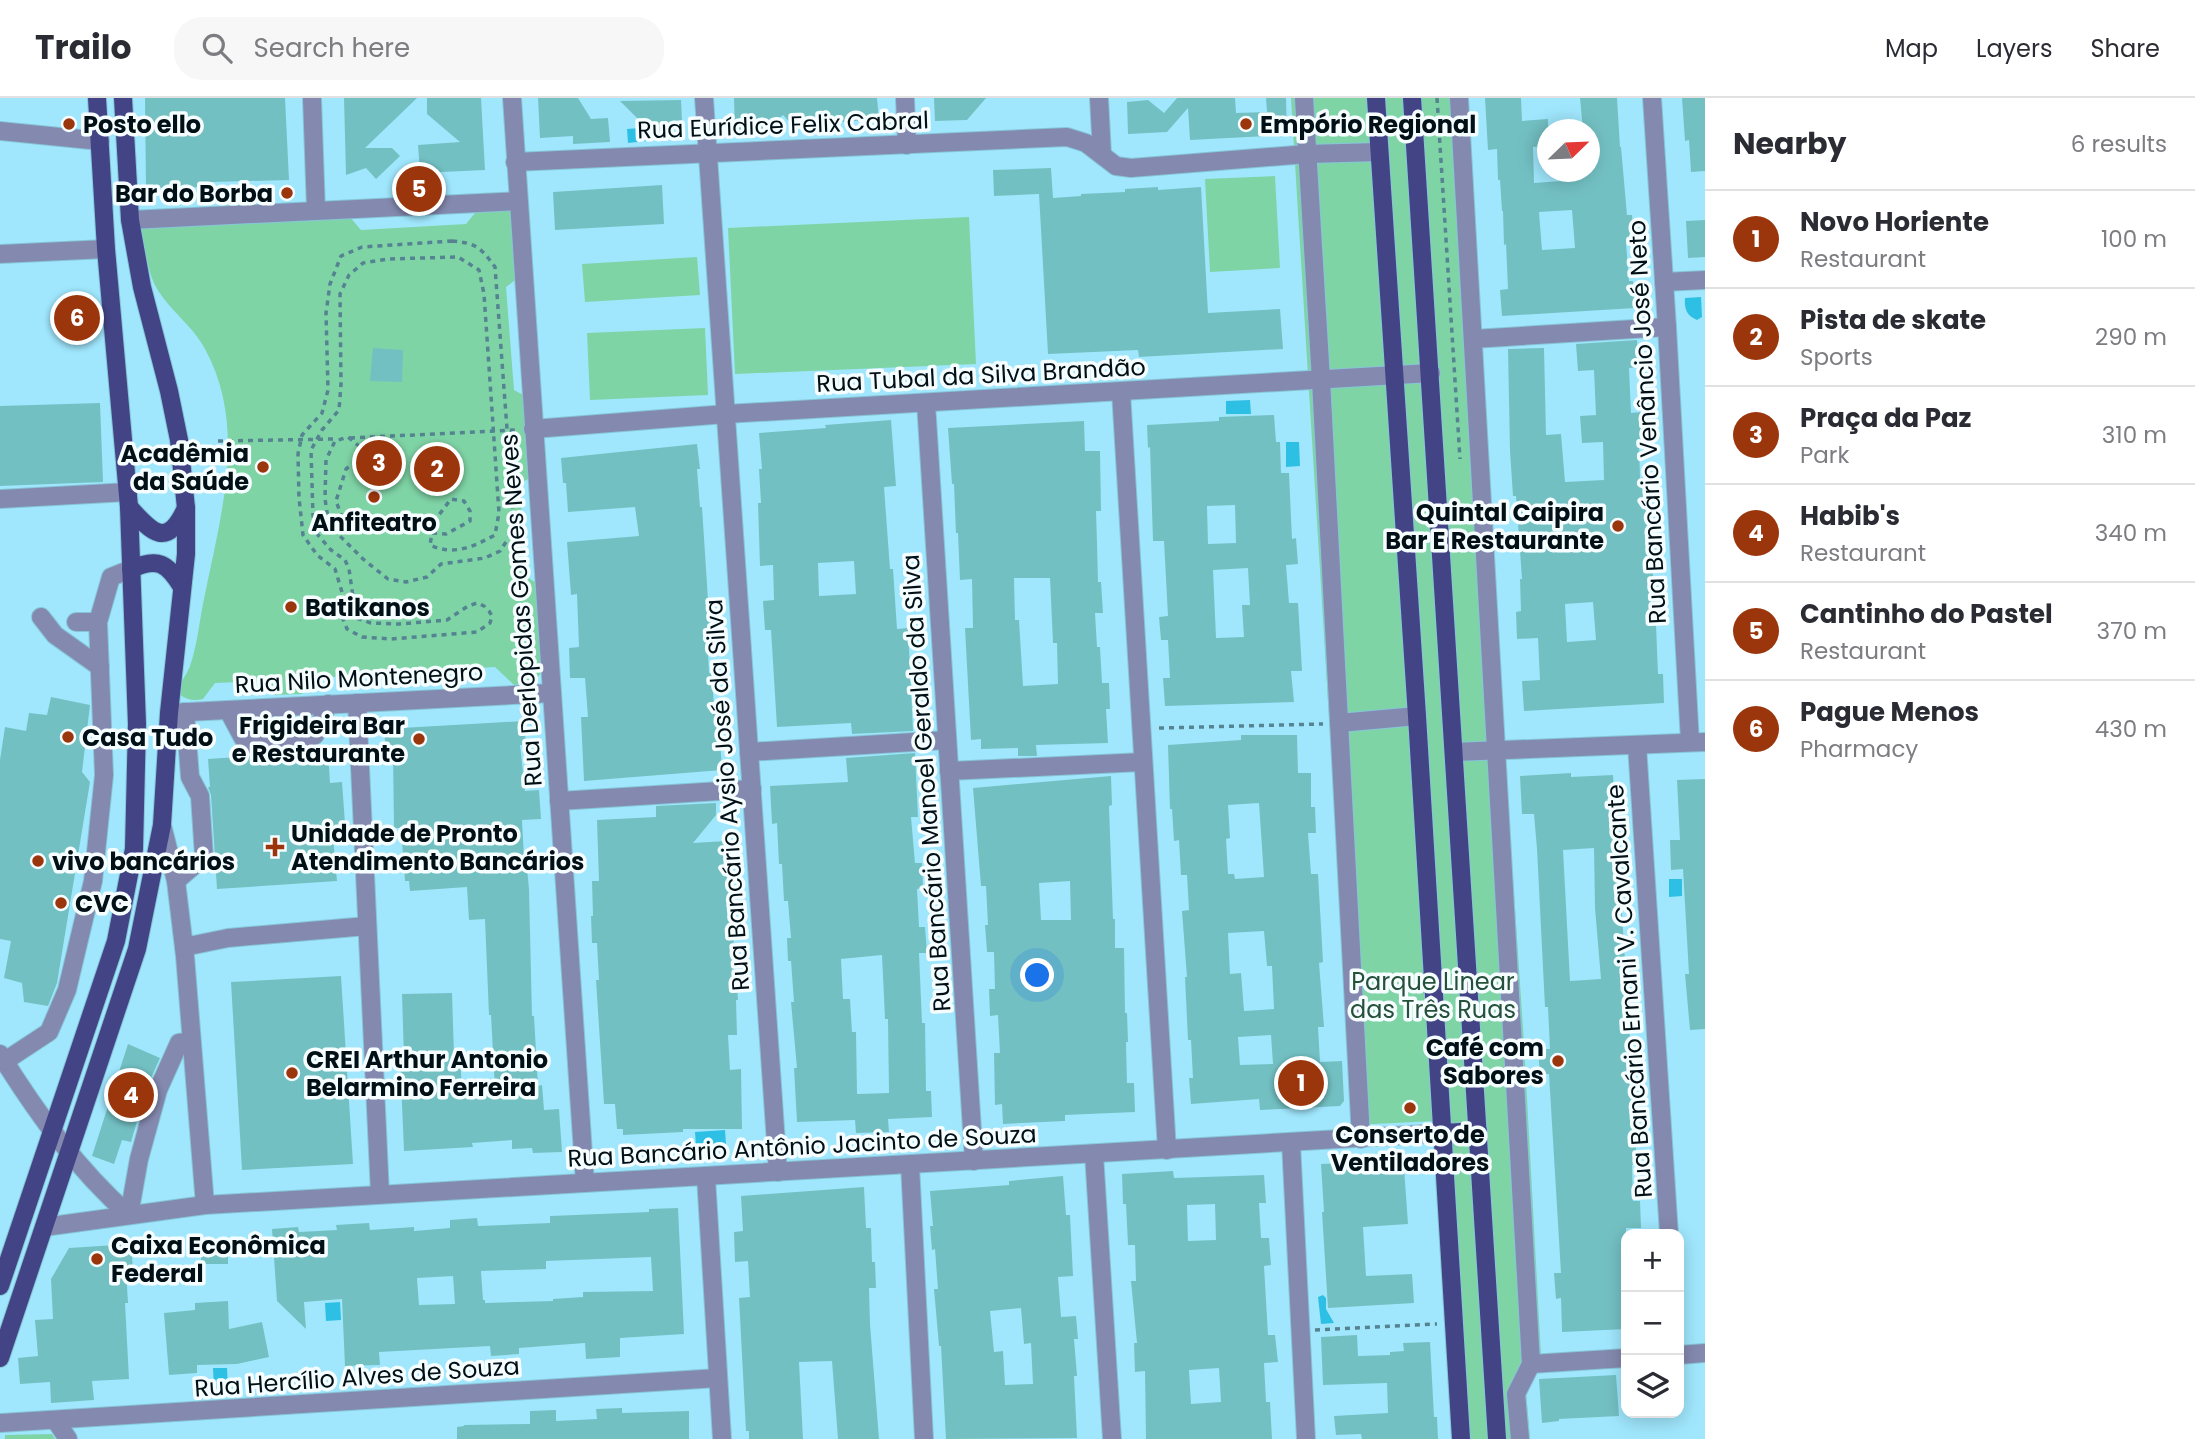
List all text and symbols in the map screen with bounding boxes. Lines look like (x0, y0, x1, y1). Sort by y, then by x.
search box (174, 17, 664, 80)
text: Trailo (35, 24, 132, 71)
icon: search (198, 29, 236, 67)
text: Search here (254, 30, 410, 66)
text: Map (1885, 32, 1938, 65)
text: Layers (1976, 32, 2052, 65)
text: Share (2090, 32, 2160, 65)
street label: Rua Eurídice Felix Cabral (637, 103, 929, 147)
place label: Posto ello (83, 108, 201, 141)
place label: Empório Regional (1260, 108, 1476, 141)
marker: Posto ello (61, 116, 77, 132)
marker: Empório Regional (1238, 116, 1254, 132)
north arrow (1537, 119, 1600, 182)
text: Nearby (1733, 122, 1847, 165)
text: 6 results (2071, 128, 2167, 160)
pin: 5 (396, 163, 442, 215)
place label: Bar do Borba (115, 177, 273, 210)
marker: Bar do Borba (279, 185, 295, 201)
text: Novo Horiente (1800, 204, 1989, 240)
street label: Rua Bancário Venâncio José Neto (1620, 219, 1674, 625)
text: 1 (1752, 223, 1760, 255)
text: 100 m (2101, 223, 2167, 255)
text: Restaurant (1800, 243, 1926, 275)
pin: 6 (54, 292, 100, 344)
text: Pista de skate (1800, 302, 1986, 338)
text: 2 (1749, 321, 1763, 353)
text: 290 m (2095, 321, 2167, 353)
text: Sports (1800, 341, 1873, 373)
street label: Rua Tubal da Silva Brandão (816, 350, 1146, 400)
text: Praça da Paz (1800, 400, 1972, 436)
text: 3 (1749, 419, 1763, 451)
text: 310 m (2102, 419, 2167, 451)
street label: Rua Derlopidas Gomes Neves (492, 433, 550, 787)
place label: Acadêmia da Saúde (121, 437, 249, 498)
pin: 3 (356, 437, 402, 489)
text: Park (1800, 439, 1849, 471)
pin: 2 (414, 443, 460, 495)
marker: Acadêmia da Saúde (255, 459, 271, 475)
marker: Anfiteatro (366, 489, 382, 505)
place label: Quintal Caipira Bar E Restaurante (1385, 496, 1604, 557)
text: Habib's (1800, 498, 1900, 534)
place label: Anfiteatro (311, 506, 437, 539)
text: 4 (1748, 517, 1764, 549)
text: 340 m (2095, 517, 2167, 549)
marker: Quintal Caipira Bar E Restaurante (1610, 518, 1626, 534)
text: Restaurant (1800, 537, 1926, 569)
street label: Rua Bancário Manoel Geraldo da Silva (894, 553, 958, 1013)
place label: Batikanos (305, 591, 430, 624)
text: Cantinho do Pastel (1800, 596, 2053, 632)
street label: Rua Bancário Aysio José da Silva (697, 598, 757, 992)
marker: Batikanos (283, 599, 299, 615)
text: 5 (1749, 615, 1763, 647)
text: 370 m (2097, 615, 2167, 647)
text: Restaurant (1800, 635, 1926, 667)
street label: Rua Nilo Montenegro (234, 655, 484, 701)
text: Pague Menos (1800, 694, 1979, 730)
place label: Frigideira Bar e Restaurante (232, 709, 405, 770)
text: 6 (1749, 713, 1763, 745)
text: 430 m (2095, 713, 2167, 745)
place label: Casa Tudo (82, 721, 213, 754)
marker: Casa Tudo (60, 729, 76, 745)
marker: Frigideira Bar e Restaurante (411, 731, 427, 747)
text: Pharmacy (1800, 733, 1918, 765)
street label: Rua Bancário Ernani V. Cavalcante (1598, 783, 1660, 1199)
place label: Unidade de Pronto Atendimento Bancários (291, 817, 584, 878)
marker: Unidade de Pronto Atendimento Bancários (265, 837, 285, 857)
place label: vivo bancários (52, 845, 235, 878)
marker: vivo bancários (30, 853, 46, 869)
place label: CVC (75, 887, 129, 920)
marker: CVC (53, 895, 69, 911)
your location (1020, 958, 1054, 992)
park label: Parque Linear das Três Ruas (1350, 965, 1516, 1026)
place label: Café com Sabores (1426, 1031, 1544, 1092)
place label: CREI Arthur Antonio Belarmino Ferreira (306, 1043, 548, 1104)
marker: Café com Sabores (1550, 1053, 1566, 1069)
pin: 1 (1278, 1057, 1324, 1109)
marker: CREI Arthur Antonio Belarmino Ferreira (284, 1065, 300, 1081)
pin: 4 (108, 1069, 154, 1121)
marker: Conserto de Ventiladores (1402, 1100, 1418, 1116)
street label: Rua Bancário Antônio Jacinto de Souza (567, 1117, 1037, 1175)
place label: Conserto de Ventiladores (1331, 1118, 1489, 1179)
place label: Caixa Econômica Federal (111, 1229, 326, 1290)
map controls (1621, 1229, 1684, 1418)
button: + (1621, 1229, 1684, 1292)
marker: Caixa Econômica Federal (89, 1251, 105, 1267)
button: − (1621, 1292, 1684, 1355)
street label: Rua Hercílio Alves de Souza (193, 1349, 521, 1405)
button: layers (1621, 1355, 1684, 1418)

